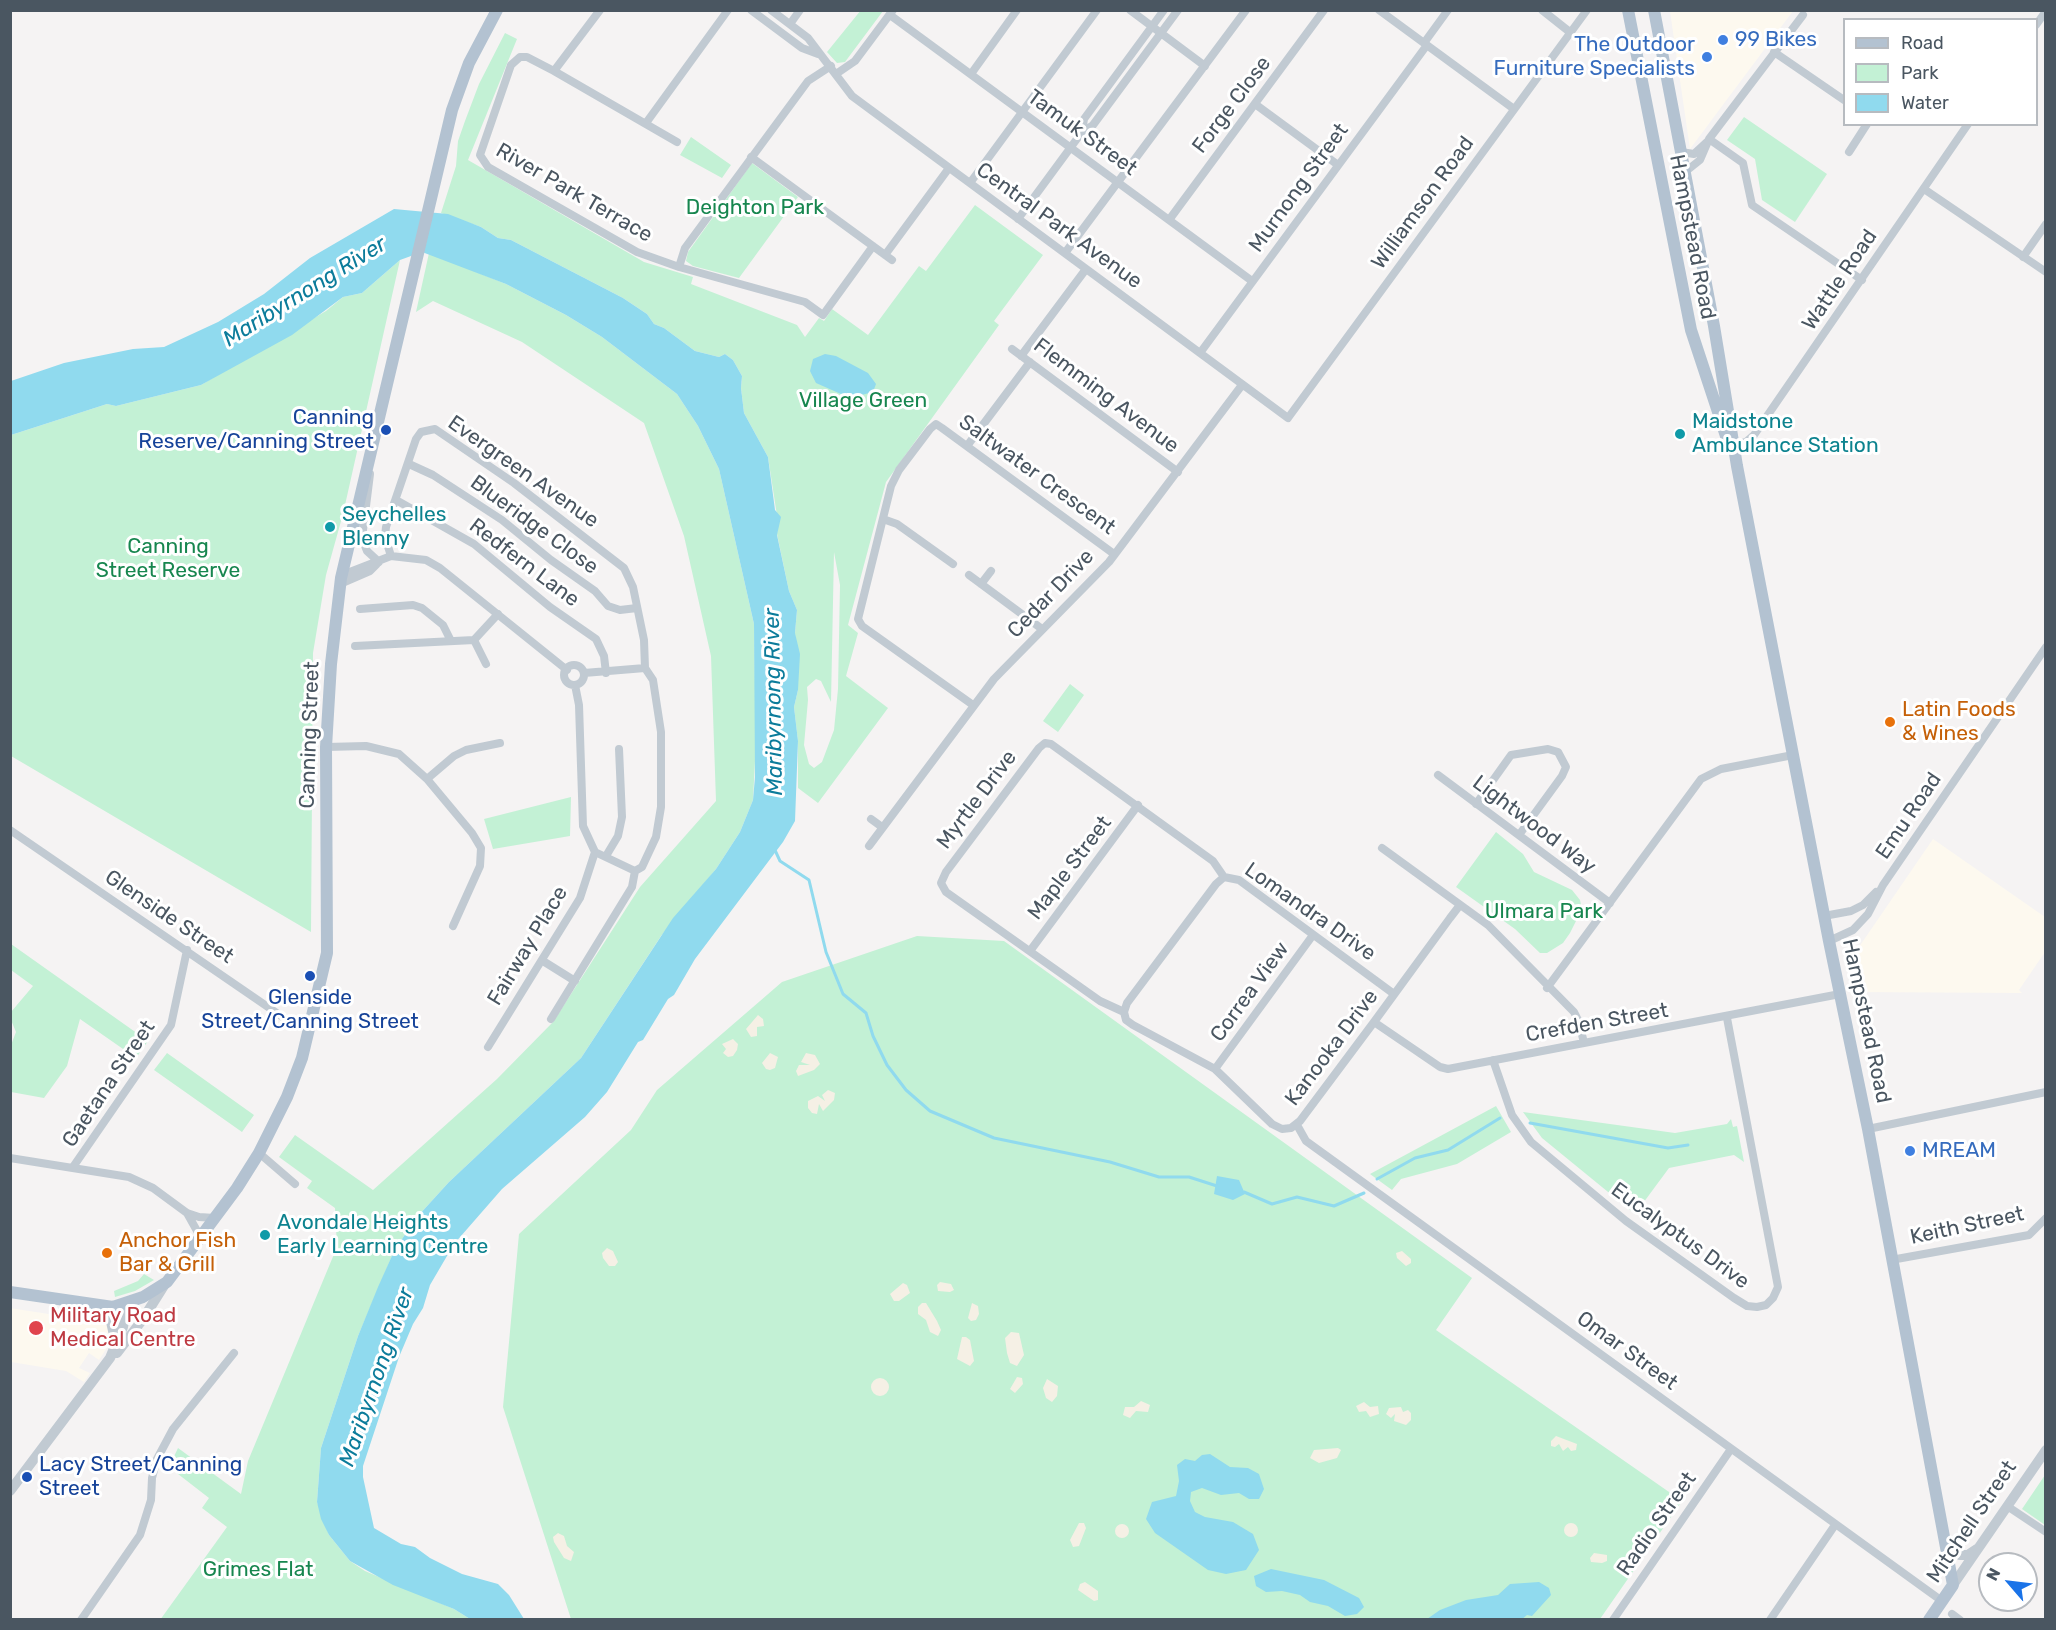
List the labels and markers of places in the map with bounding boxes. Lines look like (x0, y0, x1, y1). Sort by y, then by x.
place label: 99 Bikes (1735, 27, 1817, 53)
place label: The Outdoor Furniture Specialists (1494, 32, 1695, 82)
marker: 99 Bikes (1716, 33, 1730, 47)
marker: The Outdoor Furniture Specialists (1700, 50, 1714, 64)
place label: Canning Reserve/Canning Street (138, 405, 374, 455)
place label: Maidstone Ambulance Station (1692, 409, 1879, 459)
marker: Canning Reserve/Canning Street (379, 423, 393, 437)
marker: Maidstone Ambulance Station (1673, 427, 1687, 441)
place label: Seychelles Blenny (342, 502, 446, 552)
marker: Seychelles Blenny (323, 520, 337, 534)
place label: Latin Foods & Wines (1902, 697, 2016, 747)
marker: Latin Foods & Wines (1883, 715, 1897, 729)
marker: Glenside Street/Canning Street (303, 969, 317, 983)
place label: Glenside Street/Canning Street (201, 985, 419, 1035)
place label: MREAM (1922, 1138, 1996, 1164)
marker: MREAM (1903, 1144, 1917, 1158)
place label: Avondale Heights Early Learning Centre (277, 1210, 488, 1260)
place label: Anchor Fish Bar & Grill (119, 1228, 236, 1278)
marker: Avondale Heights Early Learning Centre (258, 1228, 272, 1242)
marker: Anchor Fish Bar & Grill (100, 1246, 114, 1260)
place label: Military Road Medical Centre (50, 1303, 196, 1353)
marker: Military Road Medical Centre (27, 1319, 45, 1337)
place label: Lacy Street/Canning Street (39, 1452, 242, 1502)
marker: Lacy Street/Canning Street (20, 1470, 34, 1484)

